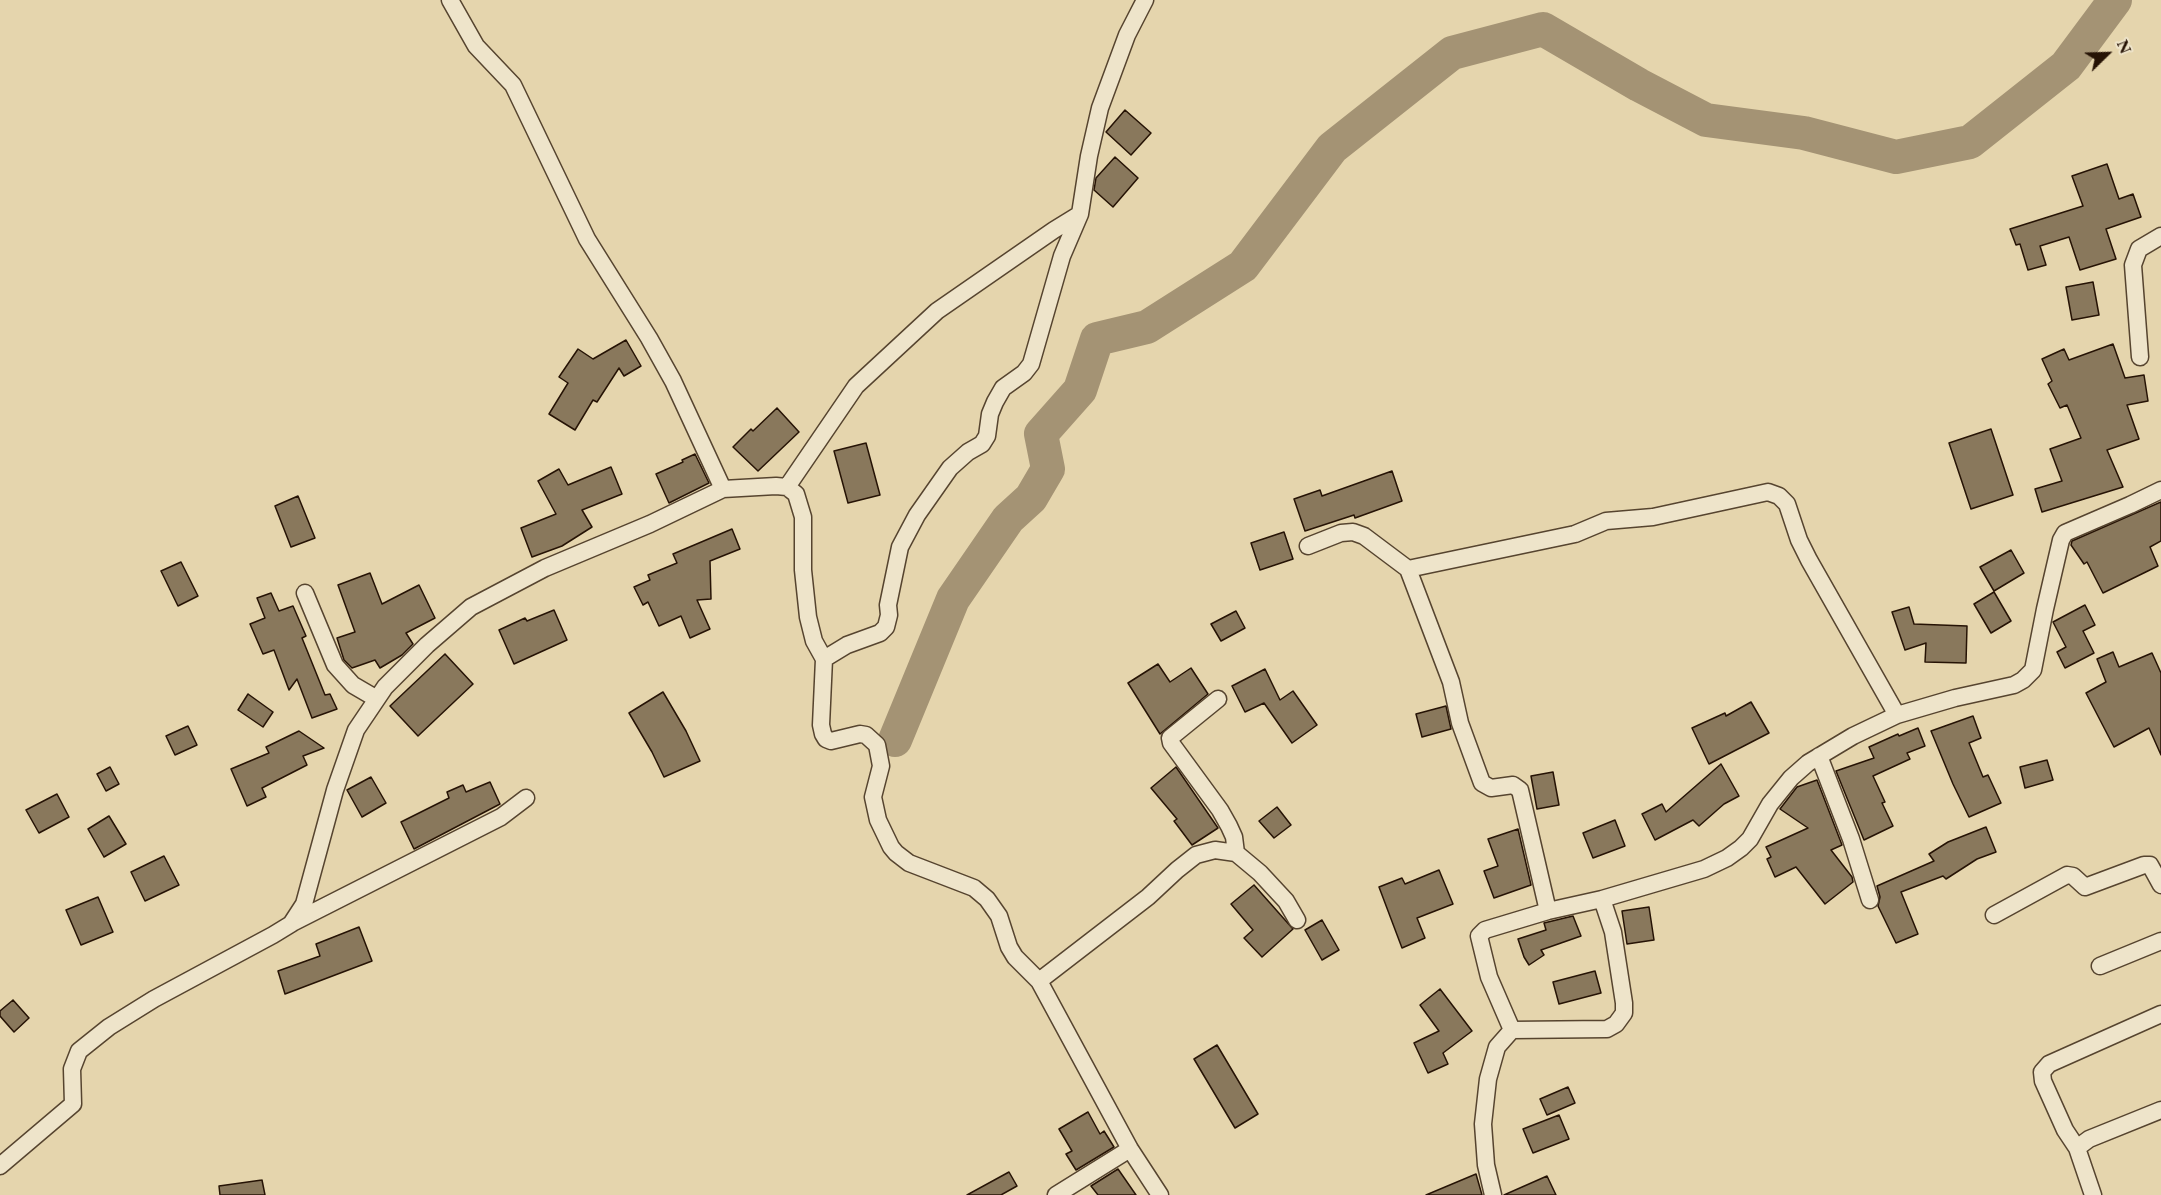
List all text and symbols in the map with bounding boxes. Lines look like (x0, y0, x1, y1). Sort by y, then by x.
north arrow (2077, 24, 2137, 84)
text: N (2112, 37, 2136, 57)

